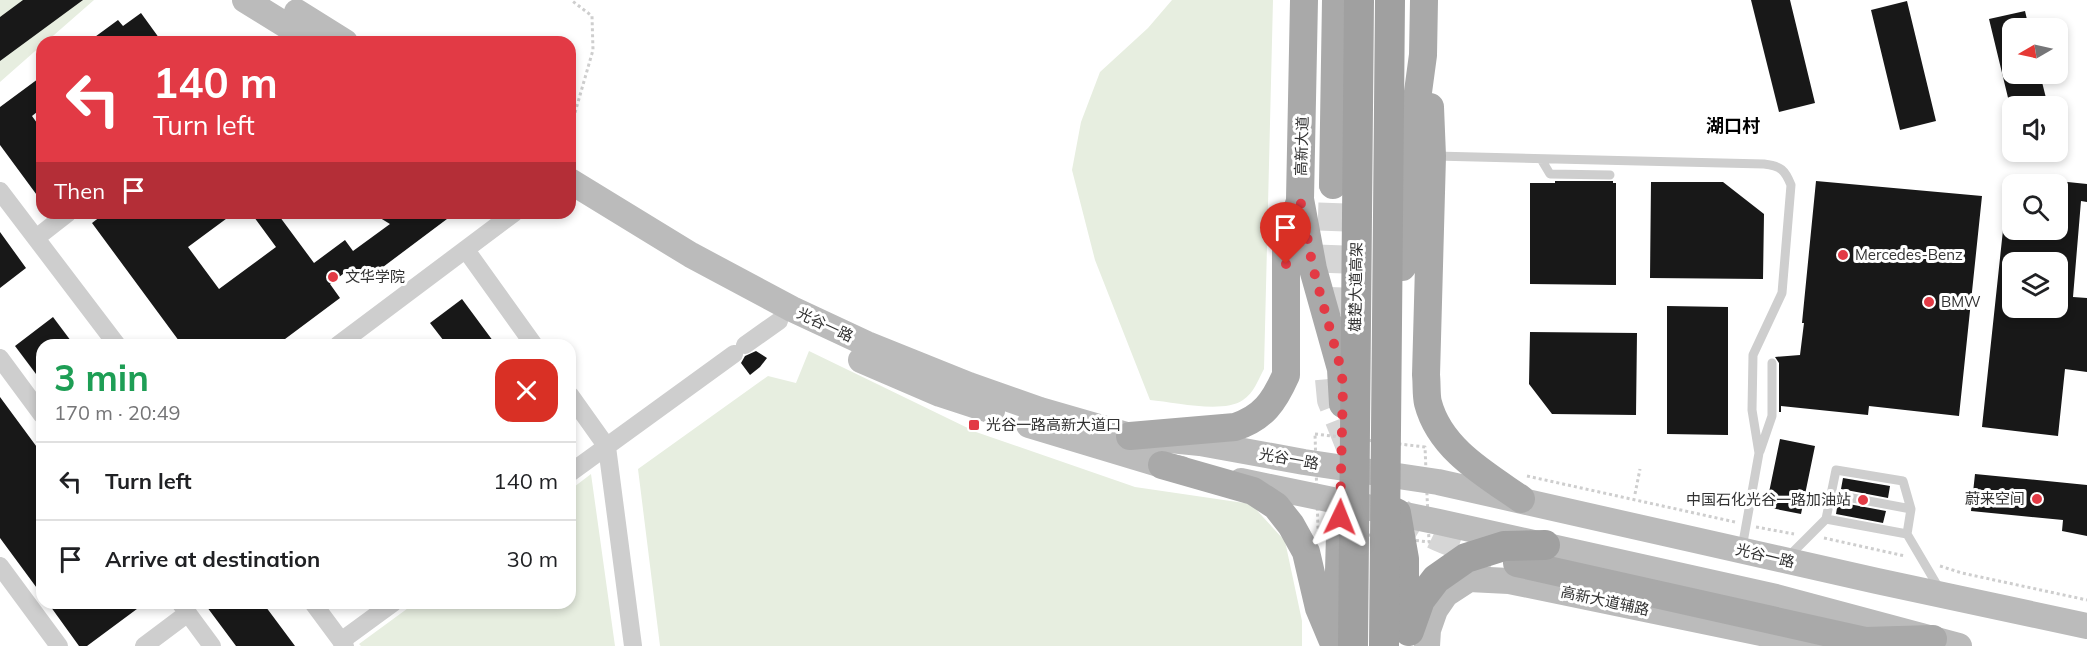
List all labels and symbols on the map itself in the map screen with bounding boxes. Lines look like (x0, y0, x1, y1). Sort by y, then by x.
north arrow (2002, 18, 2068, 84)
district label: 湖口村 (1706, 114, 1760, 137)
street label: 高新大道 (1291, 116, 1312, 176)
pin (1260, 202, 1311, 264)
street label: 雄楚大道高架 (1345, 242, 1366, 332)
place label: Mercedes-Benz (1855, 245, 1963, 264)
marker: Mercedes-Benz (1836, 248, 1850, 262)
place label: 文华学院 (345, 267, 405, 286)
marker: 文华学院 (326, 270, 340, 284)
place label: BMW (1941, 292, 1981, 311)
marker: BMW (1922, 295, 1936, 309)
street label: 光谷一路 (794, 303, 856, 346)
place label: 光谷一路高新大道口 (986, 415, 1121, 434)
marker: 光谷一路高新大道口 (967, 418, 981, 432)
street label: 光谷一路 (1258, 444, 1320, 473)
position arrow (1308, 485, 1372, 549)
place label: 蔚来空间 (1965, 489, 2025, 508)
place label: 中国石化光谷一路加油站 (1686, 490, 1851, 509)
marker: 蔚来空间 (2030, 492, 2044, 506)
marker: 中国石化光谷一路加油站 (1856, 493, 1870, 507)
street label: 光谷一路 (1734, 540, 1796, 572)
street label: 高新大道辅路 (1559, 582, 1651, 619)

